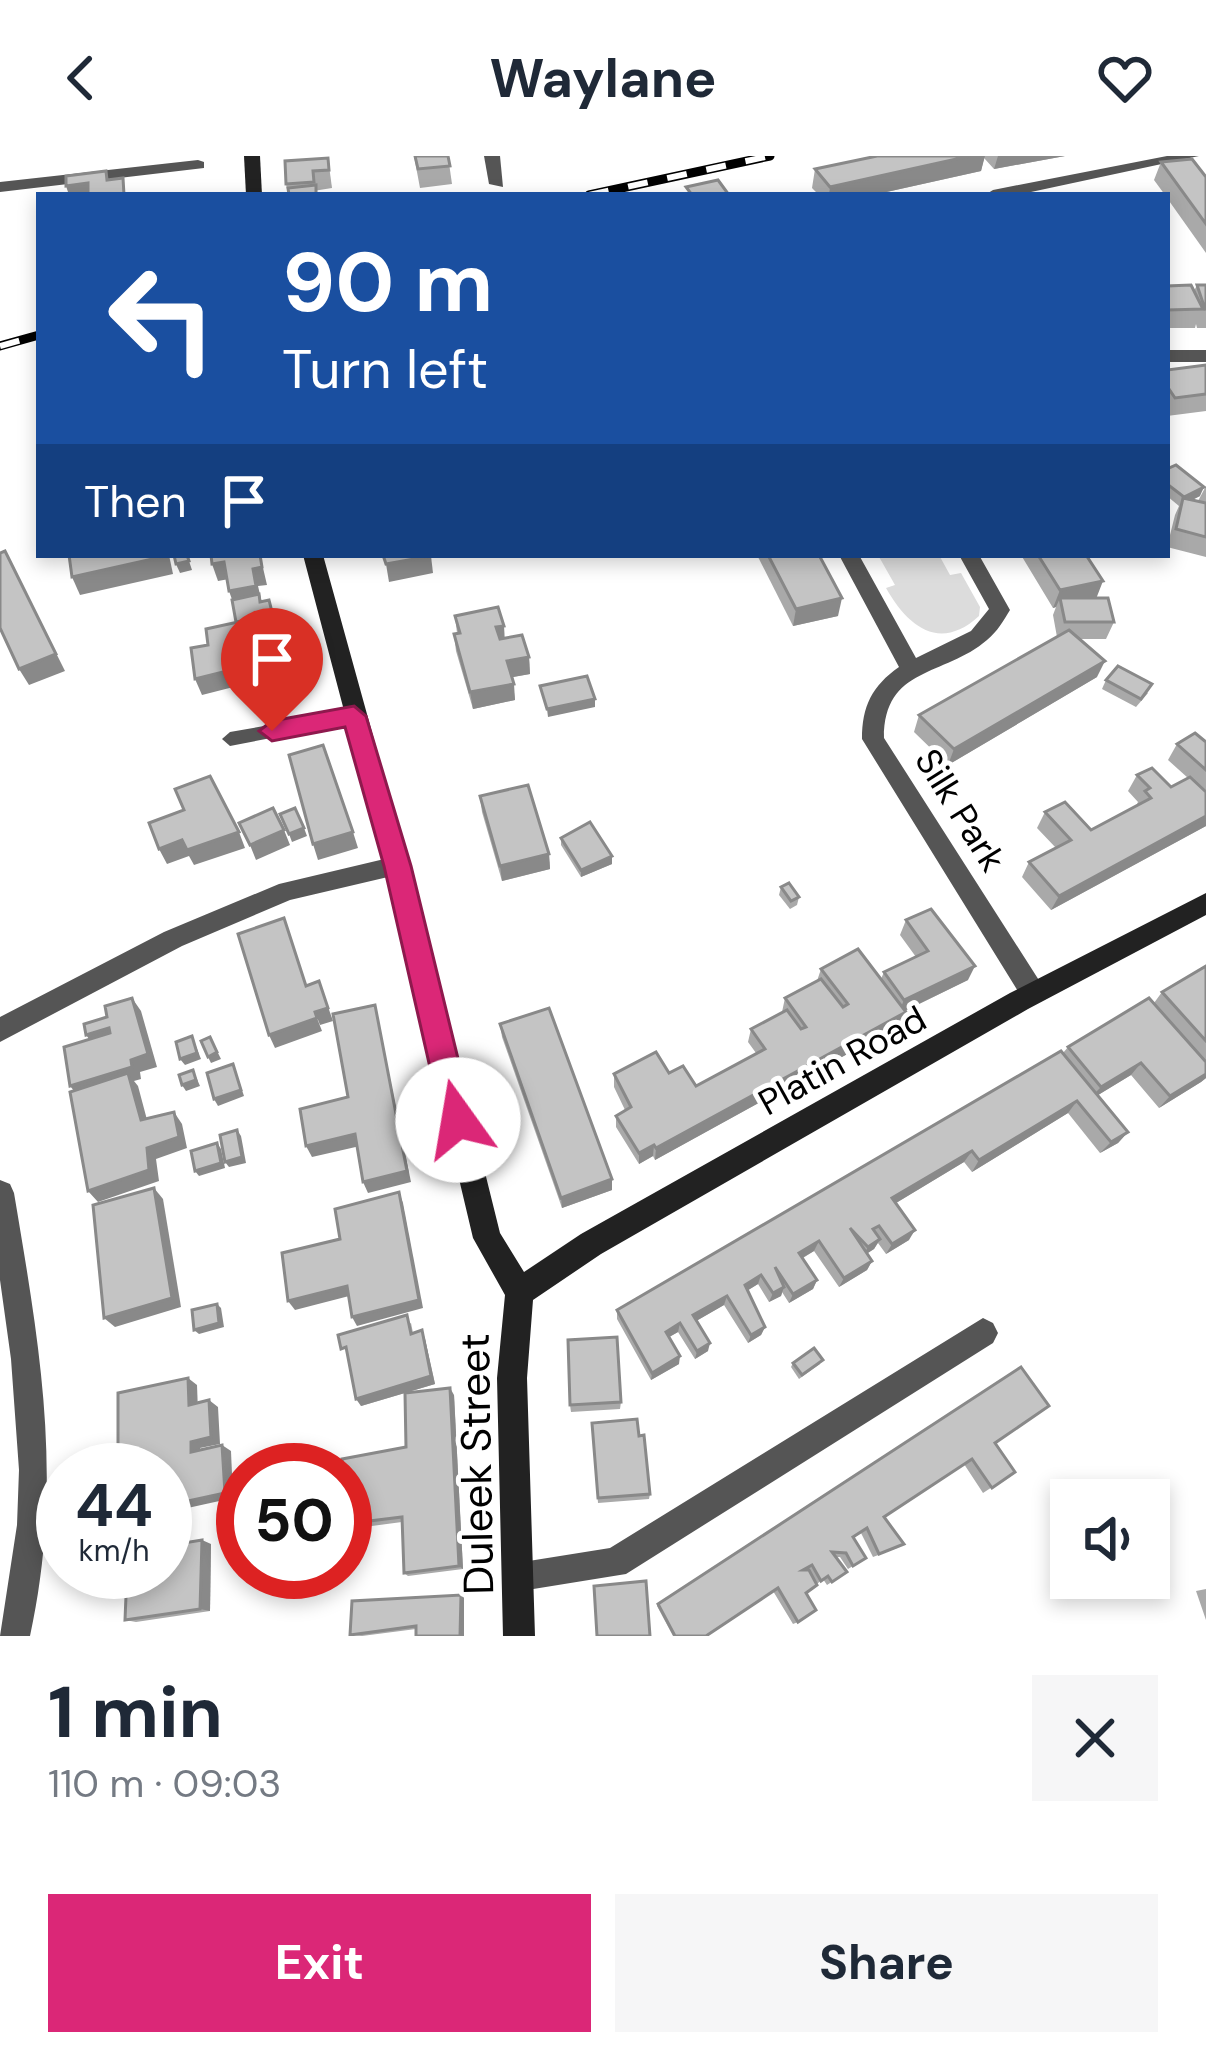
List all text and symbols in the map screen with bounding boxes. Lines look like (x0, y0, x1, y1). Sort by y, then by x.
text: Waylane (490, 43, 716, 114)
icon: back (48, 45, 114, 111)
icon: heart (1092, 45, 1158, 111)
text: 90 m (282, 228, 493, 337)
icon: left (84, 240, 240, 396)
text: Turn left (282, 334, 488, 405)
icon: arrive (211, 468, 277, 534)
text: Then (84, 472, 187, 531)
pin (221, 608, 323, 731)
icon: arrive (239, 626, 305, 692)
street label: Silk Park (905, 740, 1017, 881)
street label: Platin Road (750, 995, 934, 1126)
position arrow (395, 1057, 521, 1183)
street label: Duleek Street (447, 1333, 506, 1595)
speed limit sign: 50 (216, 1443, 372, 1599)
text: 44 (75, 1466, 153, 1545)
map controls (1050, 1479, 1170, 1599)
button: sound (1050, 1479, 1170, 1599)
text: km/h (79, 1531, 149, 1570)
text: 1 min (48, 1666, 223, 1759)
button: close (1032, 1675, 1158, 1801)
text: 110 m · 09:03 (48, 1758, 281, 1809)
button: Exit (48, 1894, 591, 2032)
button: Share (615, 1894, 1158, 2032)

